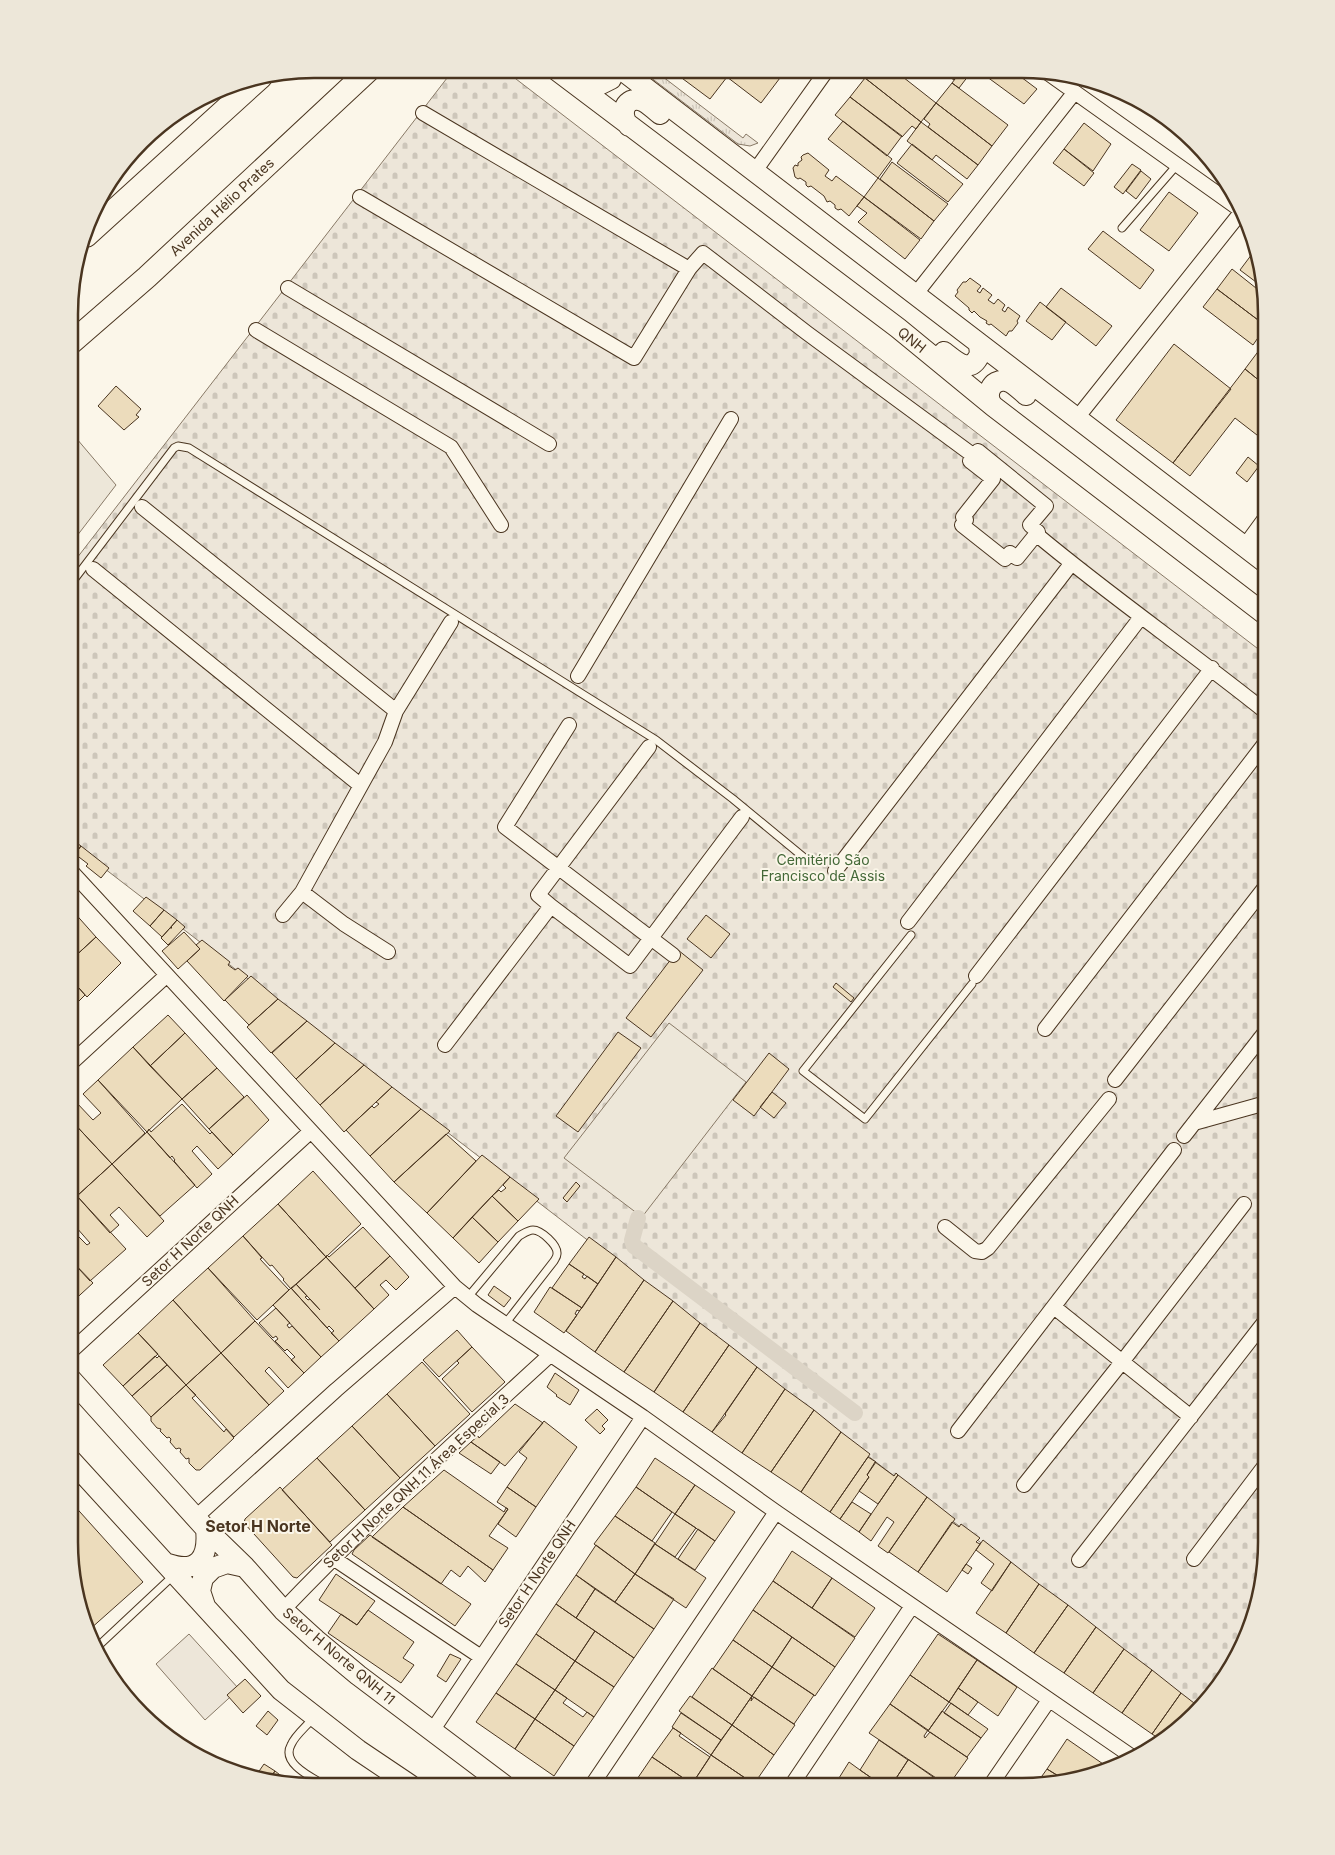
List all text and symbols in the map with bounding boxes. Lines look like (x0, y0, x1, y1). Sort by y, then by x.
street label: Avenida Hélio Prates (166, 154, 277, 259)
street label: QNH (895, 323, 930, 356)
park label: Cemitério São Francisco de Assis (761, 851, 885, 884)
street label: Setor H Norte QNH (138, 1191, 242, 1290)
street label: Setor H Norte QNH 11 Área Especial 3 (319, 1390, 512, 1571)
district label: Setor H Norte (205, 1516, 311, 1536)
street label: Setor H Norte QNH (494, 1517, 579, 1631)
street label: Setor H Norte QNH 11 (280, 1604, 399, 1708)

